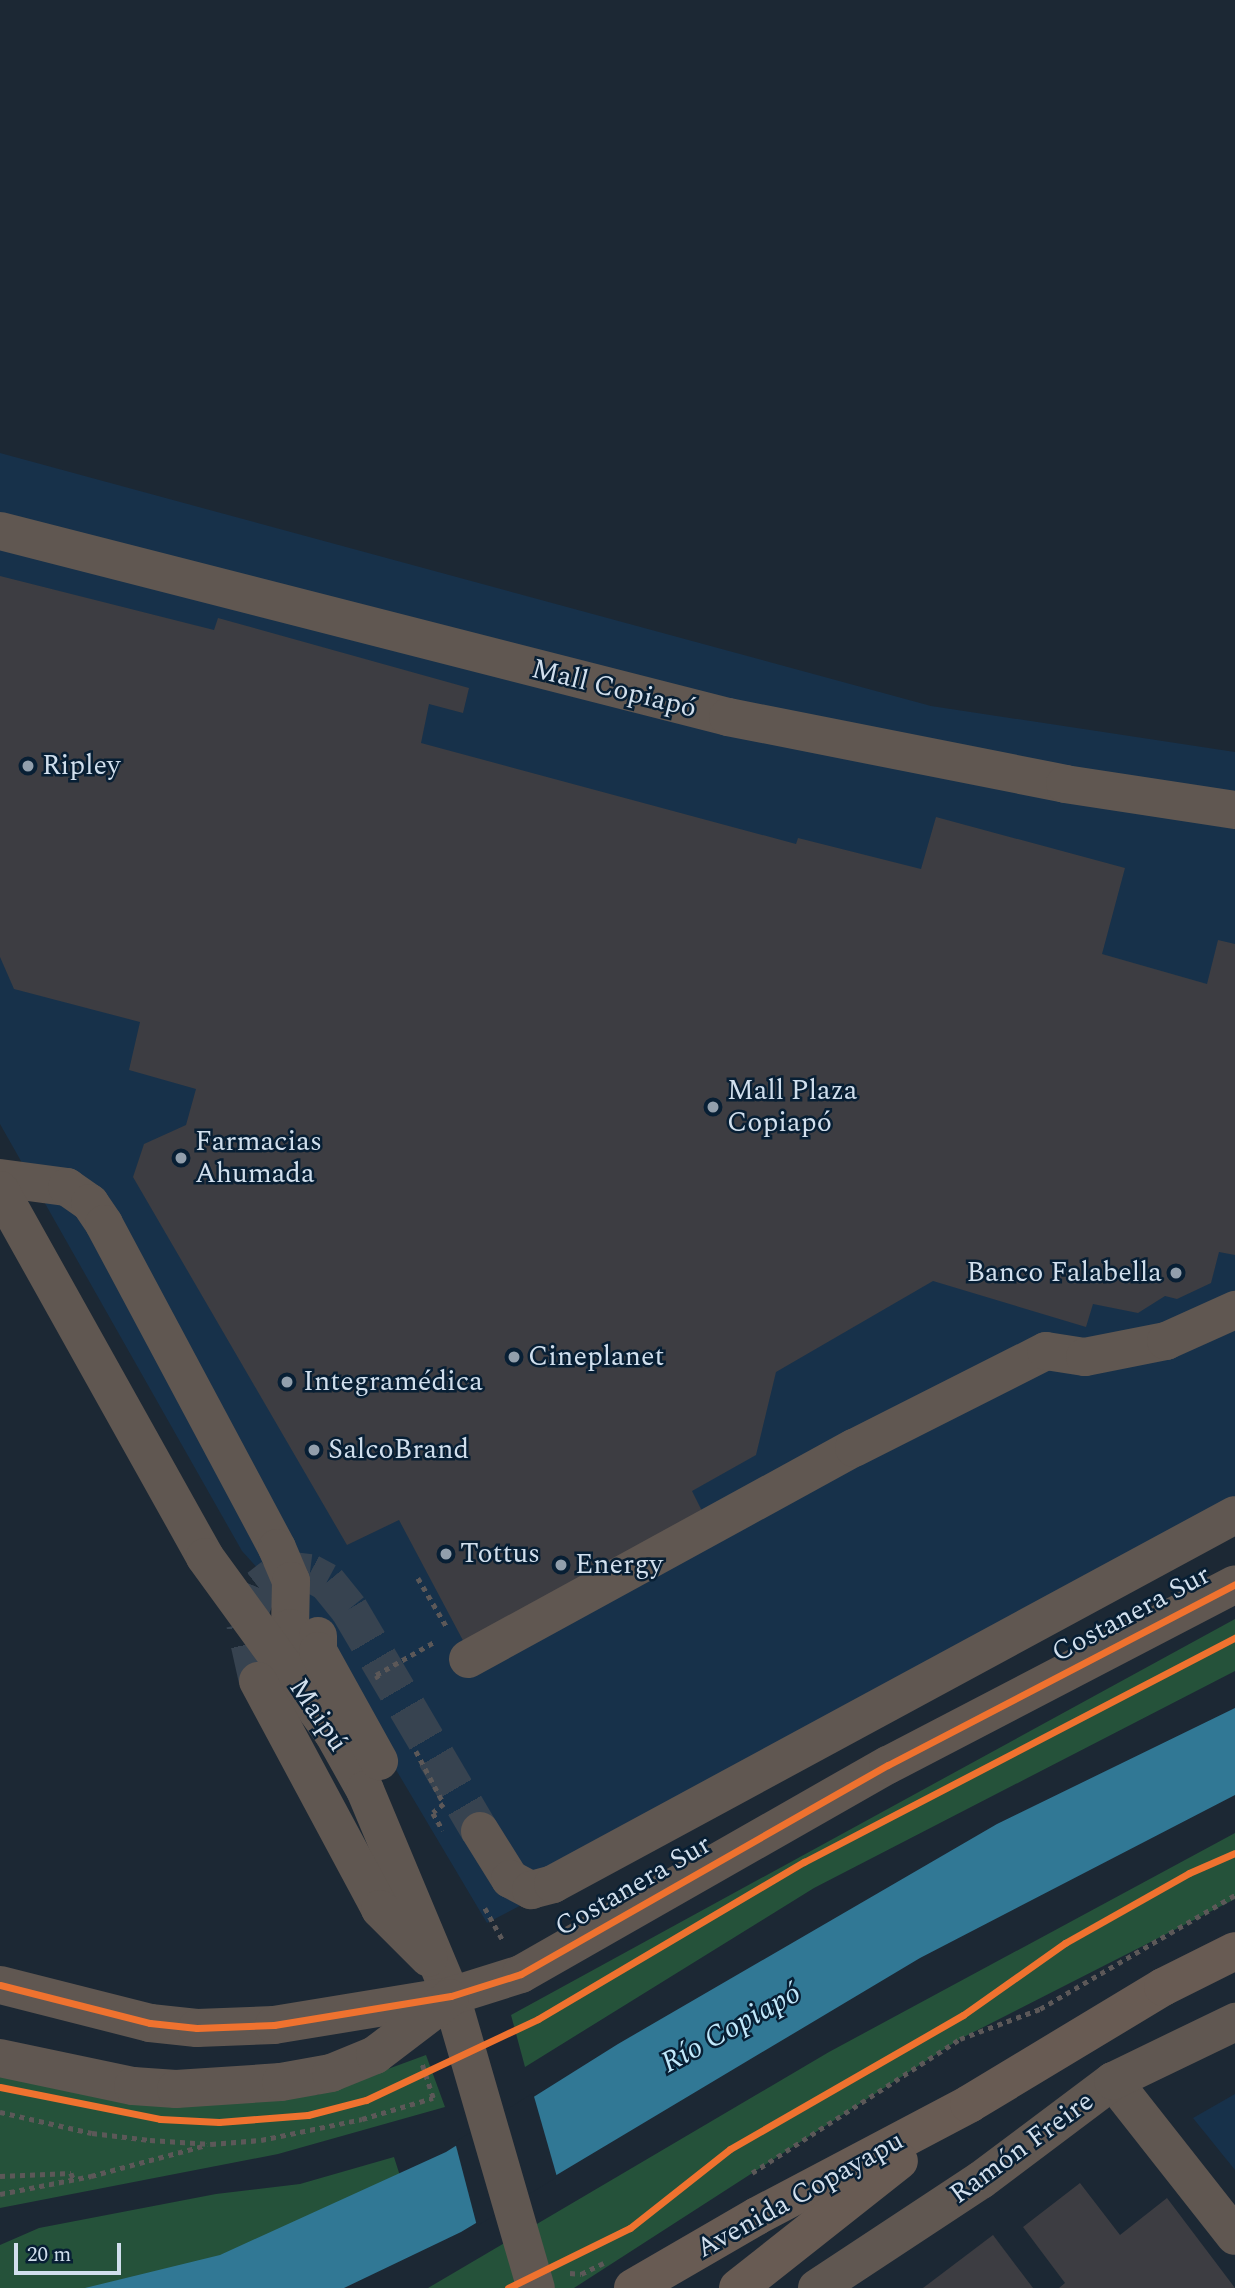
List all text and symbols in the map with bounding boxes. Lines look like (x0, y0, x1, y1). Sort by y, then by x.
street label: Mall Copiapó (528, 652, 700, 726)
place label: Ripley (42, 749, 120, 783)
marker: Ripley (20, 758, 36, 774)
place label: Mall Plaza Copiapó (727, 1074, 858, 1140)
marker: Mall Plaza Copiapó (705, 1099, 721, 1115)
place label: Farmacias Ahumada (195, 1125, 322, 1191)
marker: Farmacias Ahumada (173, 1150, 189, 1166)
place label: Banco Falabella (967, 1256, 1162, 1290)
marker: Banco Falabella (1168, 1265, 1184, 1281)
place label: Cineplanet (528, 1340, 664, 1374)
marker: Cineplanet (506, 1349, 522, 1365)
place label: Integramédica (303, 1365, 483, 1399)
marker: Integramédica (277, 1372, 297, 1392)
place label: SalcoBrand (328, 1433, 469, 1467)
marker: SalcoBrand (306, 1442, 322, 1458)
place label: Tottus (460, 1537, 540, 1571)
marker: Tottus (438, 1546, 454, 1562)
place label: Energy (575, 1548, 663, 1582)
marker: Energy (553, 1557, 569, 1573)
street label: Costanera Sur (1046, 1558, 1216, 1670)
street label: Maipú (281, 1672, 355, 1758)
street label: Costanera Sur (549, 1828, 717, 1944)
water label: Río Copiapó (655, 1975, 807, 2081)
street label: Ramón Freire (944, 2085, 1100, 2211)
street label: Avenida Copayapu (690, 2124, 910, 2266)
scale bar (18, 2228, 124, 2272)
text: 20 m (27, 2239, 71, 2271)

